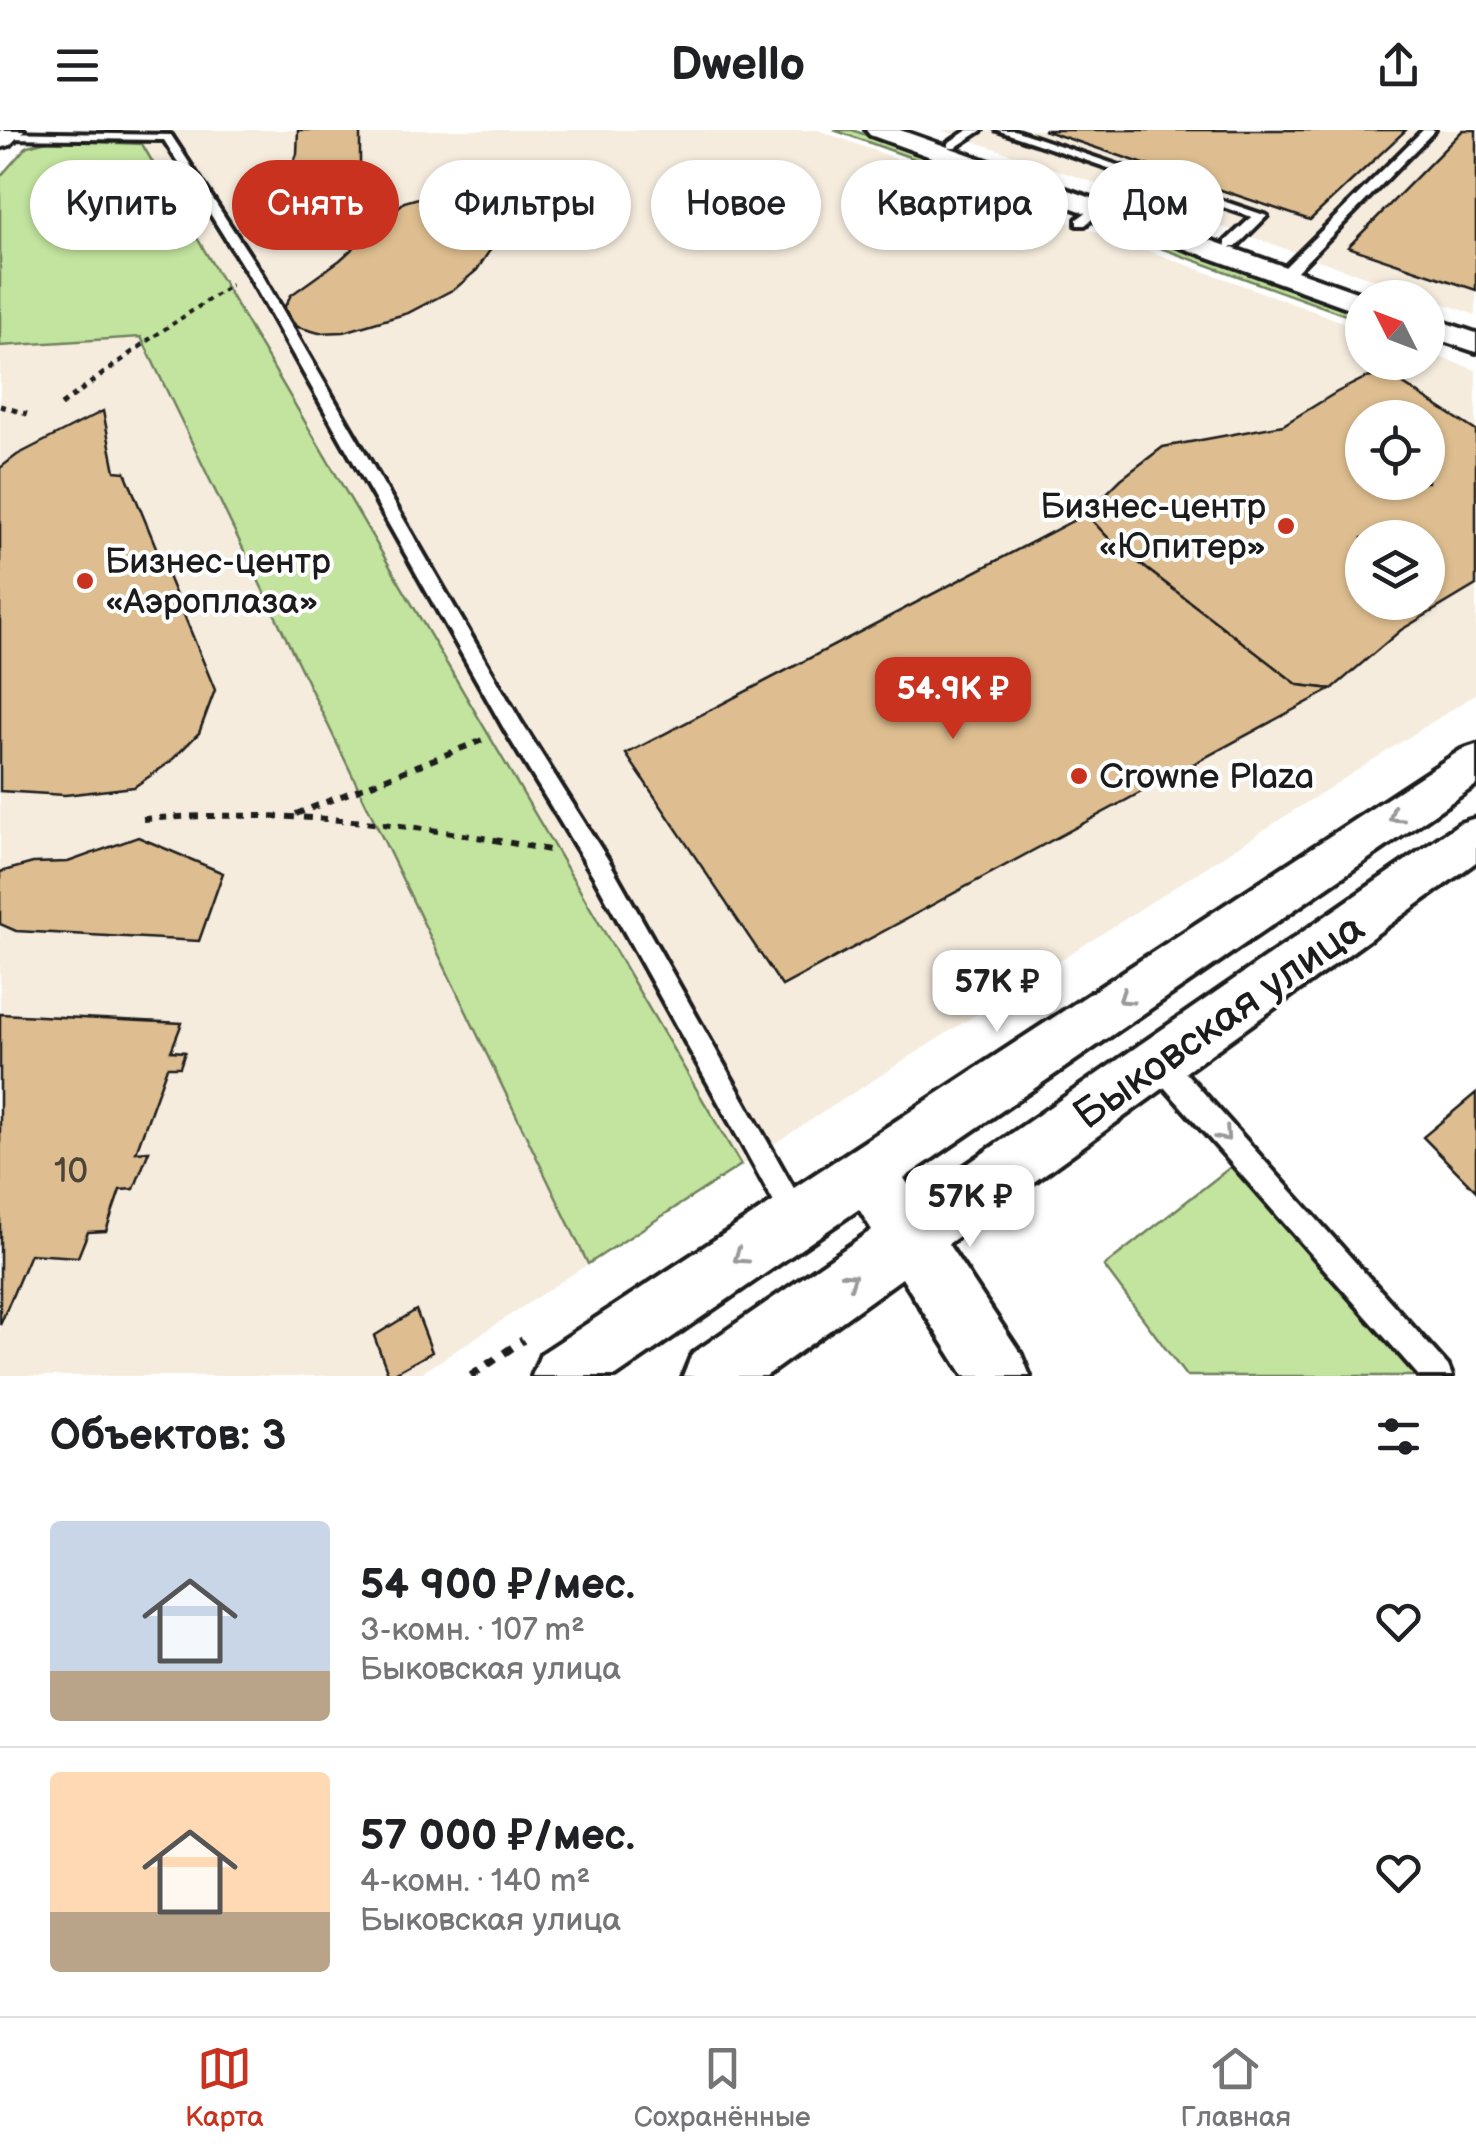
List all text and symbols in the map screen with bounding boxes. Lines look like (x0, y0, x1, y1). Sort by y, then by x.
icon: menu (50, 38, 105, 93)
text: Dwello (671, 38, 805, 93)
icon: share (1371, 38, 1426, 93)
chip: Купить (30, 160, 212, 250)
chip: Снять (232, 160, 399, 250)
chip: Фильтры (419, 160, 631, 250)
chip: Новое (651, 160, 821, 250)
chip: Квартира (841, 160, 1068, 250)
chip: Дом (1088, 160, 1224, 250)
north arrow (1345, 280, 1445, 380)
map controls (1345, 280, 1445, 620)
button: locate (1345, 400, 1445, 500)
place label: Бизнес-центр «Юпитер» (1040, 486, 1266, 569)
marker: Бизнес-центр «Юпитер» (1275, 515, 1297, 537)
button: layers (1345, 520, 1445, 620)
place label: Бизнес-центр «Аэроплаза» (105, 541, 331, 624)
marker: Бизнес-центр «Аэроплаза» (74, 570, 96, 592)
pin: 54.9K ₽ (861, 657, 1045, 742)
text: 54.9K ₽ (897, 670, 1009, 709)
place label: Crowne Plaza (1099, 756, 1314, 799)
marker: Crowne Plaza (1068, 765, 1090, 787)
one-way arrow (1388, 804, 1407, 822)
street label: Быковская улица (1064, 903, 1375, 1141)
pin: 57K ₽ (927, 950, 1067, 1035)
text: 57K ₽ (954, 963, 1040, 1002)
one-way arrow (1118, 985, 1136, 1004)
one-way arrow (1212, 1123, 1230, 1141)
house number: 10 (54, 1150, 88, 1193)
pin: 57K ₽ (900, 1165, 1040, 1250)
text: 57K ₽ (927, 1178, 1013, 1217)
one-way arrow (732, 1245, 751, 1263)
one-way arrow (839, 1273, 858, 1291)
icon: filters (1371, 1409, 1426, 1464)
text: Объектов: 3 (50, 1411, 286, 1462)
text: 54 900 ₽/мес. (360, 1560, 635, 1611)
icon: home (130, 1561, 250, 1681)
icon: heart (1371, 1594, 1426, 1649)
text: 3-комн. · 107 m² (360, 1611, 585, 1650)
text: Быковская улица (360, 1650, 621, 1689)
text: 57 000 ₽/мес. (360, 1811, 635, 1862)
icon: home (130, 1812, 250, 1932)
icon: heart (1371, 1845, 1426, 1900)
text: 4-комн. · 140 m² (360, 1862, 590, 1901)
text: Быковская улица (360, 1901, 621, 1940)
tab: Карта (185, 2041, 264, 2134)
tab: Сохранённые (634, 2041, 811, 2134)
tab: Главная (1181, 2041, 1291, 2134)

